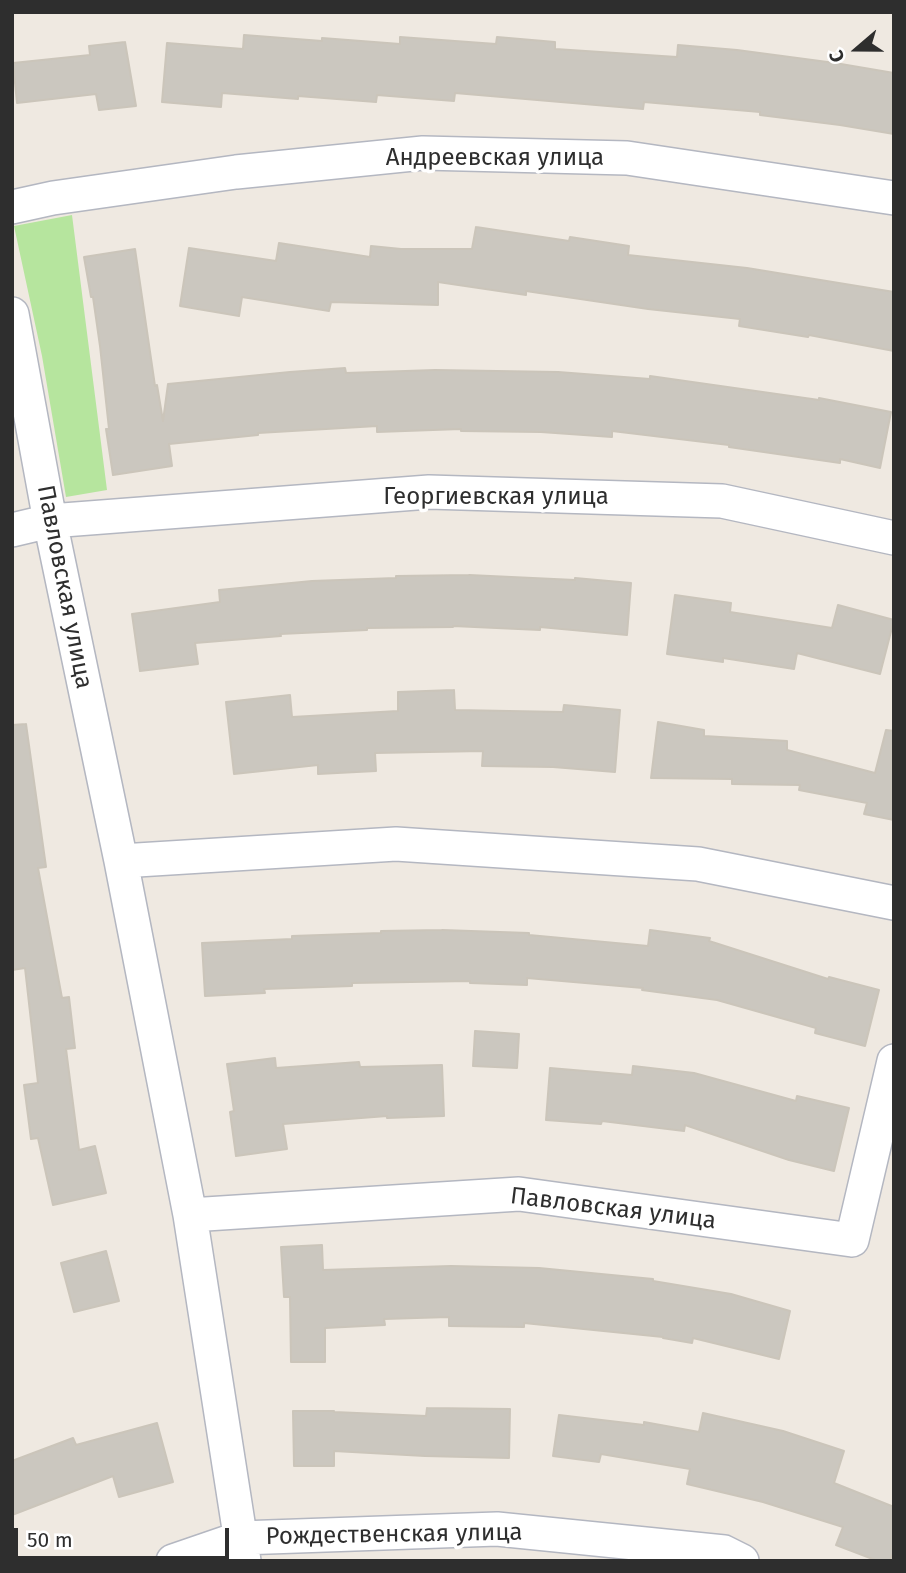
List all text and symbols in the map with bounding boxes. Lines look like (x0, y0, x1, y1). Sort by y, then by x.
north arrow (822, 14, 892, 84)
text: С (824, 47, 849, 65)
street label: Андреевская улица (386, 144, 604, 172)
street label: Павловская улица (30, 483, 98, 691)
street label: Георгиевская улица (383, 483, 609, 511)
street label: Павловская улица (509, 1182, 717, 1236)
scale bar (18, 1514, 233, 1558)
street label: Рождественская улица (265, 1518, 523, 1552)
text: 50 m (27, 1527, 73, 1553)

